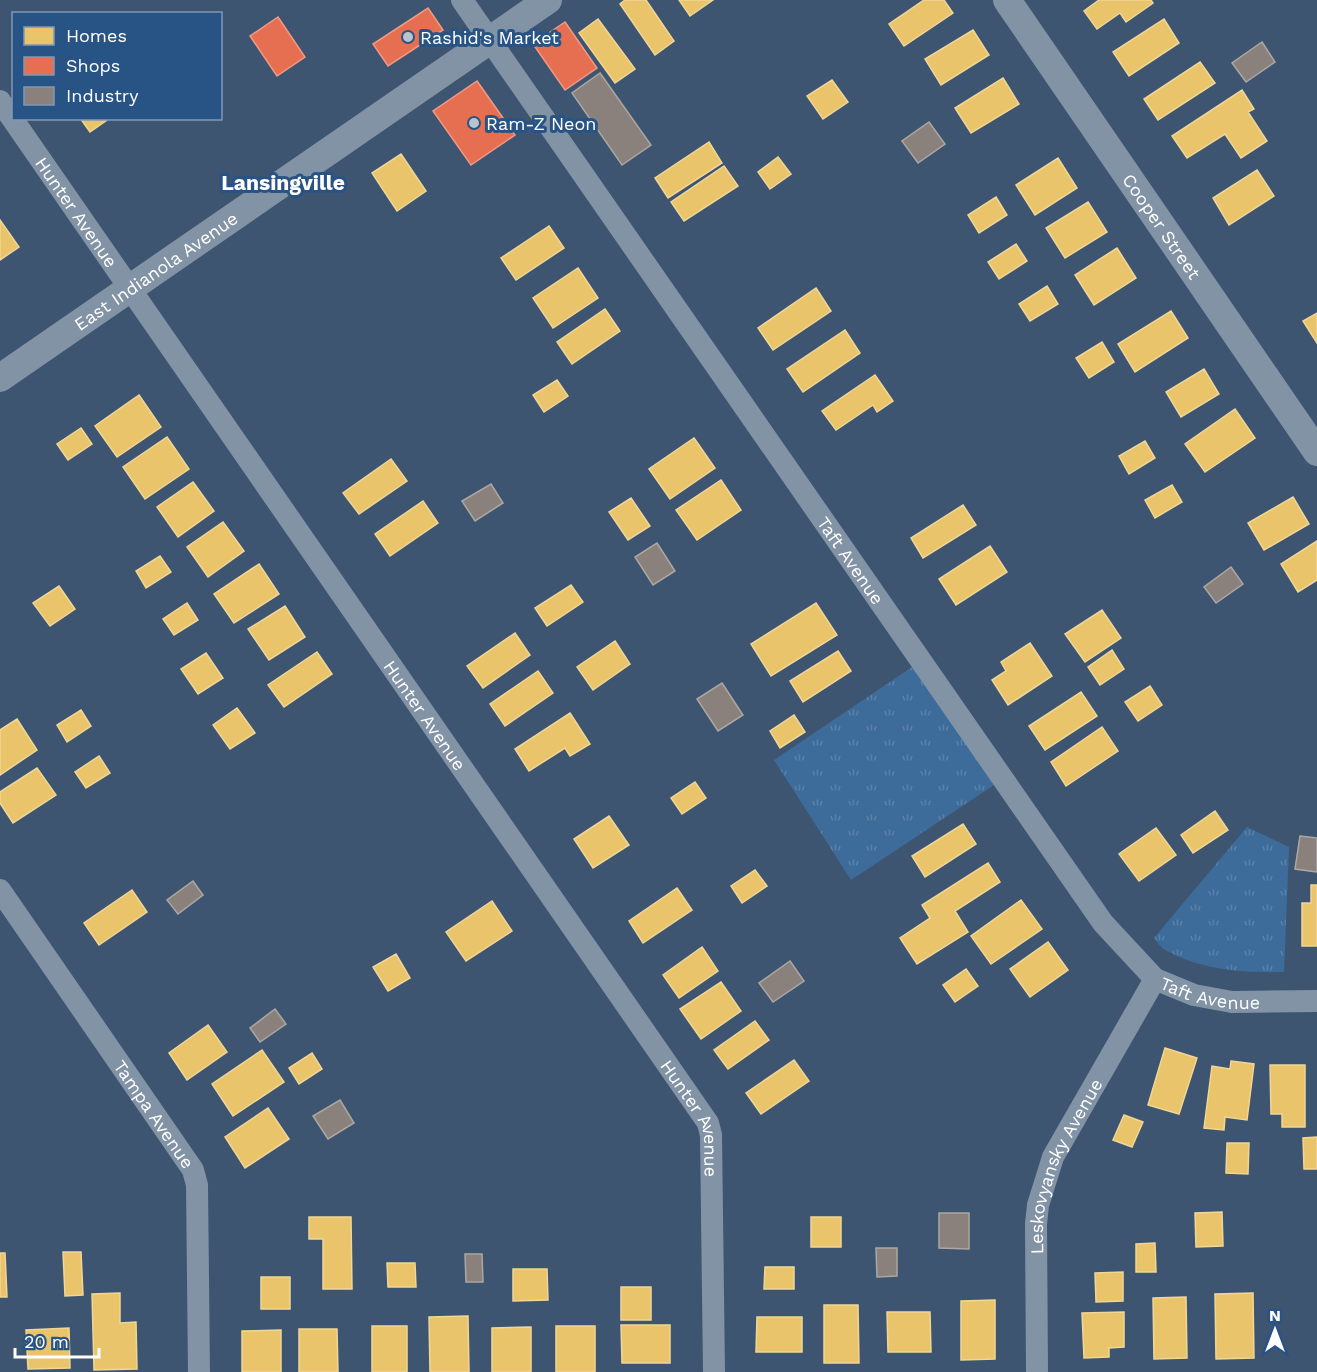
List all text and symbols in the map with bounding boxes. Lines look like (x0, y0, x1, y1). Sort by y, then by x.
legend (12, 12, 222, 120)
text: Homes (66, 25, 127, 46)
place label: Rashid's Market (420, 27, 559, 48)
marker: Rashid's Market (401, 30, 415, 44)
text: Shops (66, 55, 120, 76)
text: Industry (66, 85, 139, 106)
place label: Ram-Z Neon (486, 113, 596, 134)
marker: Ram-Z Neon (467, 116, 481, 130)
street label: Hunter Avenue (31, 153, 122, 271)
street label: Cooper Street (1119, 169, 1206, 283)
district label: Lansingville (221, 170, 345, 195)
street label: East Indianola Avenue (70, 207, 241, 334)
street label: Taft Avenue (813, 512, 889, 608)
street label: Hunter Avenue (380, 656, 471, 774)
street label: Taft Avenue (1157, 972, 1260, 1013)
street label: Hunter Avenue (657, 1055, 722, 1177)
street label: Tampa Avenue (110, 1056, 199, 1172)
street label: Leskovyansky Avenue (1025, 1075, 1106, 1254)
north arrow (1245, 1300, 1305, 1360)
text: N (1269, 1306, 1281, 1325)
scale bar (15, 1321, 99, 1359)
text: 20 m (24, 1331, 69, 1352)

